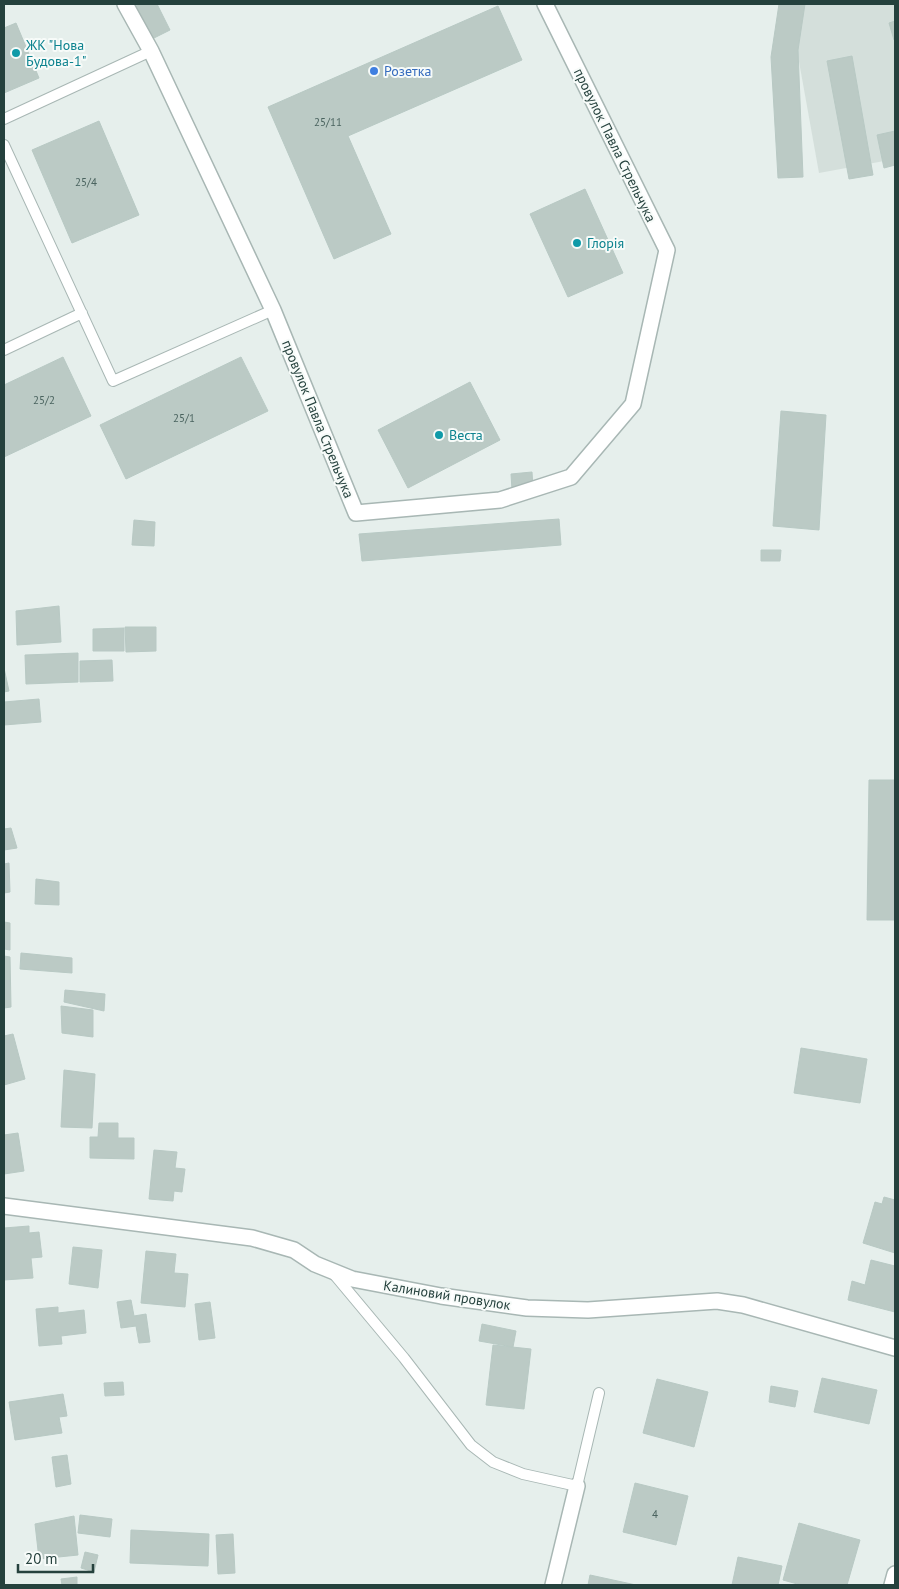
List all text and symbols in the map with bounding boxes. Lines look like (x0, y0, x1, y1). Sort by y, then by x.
place label: ЖК "Нова Будова-1" (25, 36, 86, 70)
marker: ЖК "Нова Будова-1" (10, 47, 22, 59)
place label: Розетка (384, 62, 431, 80)
marker: Розетка (368, 65, 380, 77)
street label: провулок Павла Стрельчука (570, 65, 660, 225)
house number: 25/11 (314, 115, 342, 129)
house number: 25/4 (75, 175, 97, 189)
place label: Глорія (587, 234, 624, 252)
marker: Глорія (571, 237, 583, 249)
street label: провулок Павла Стрельчука (278, 337, 358, 501)
house number: 25/2 (33, 393, 55, 407)
house number: 25/1 (173, 411, 195, 425)
place label: Веста (449, 426, 483, 444)
marker: Веста (433, 429, 445, 441)
street label: Калиновий провулок (382, 1276, 512, 1314)
house number: 4 (652, 1507, 658, 1521)
scale bar (18, 1542, 92, 1574)
text: 20 m (25, 1549, 58, 1568)

